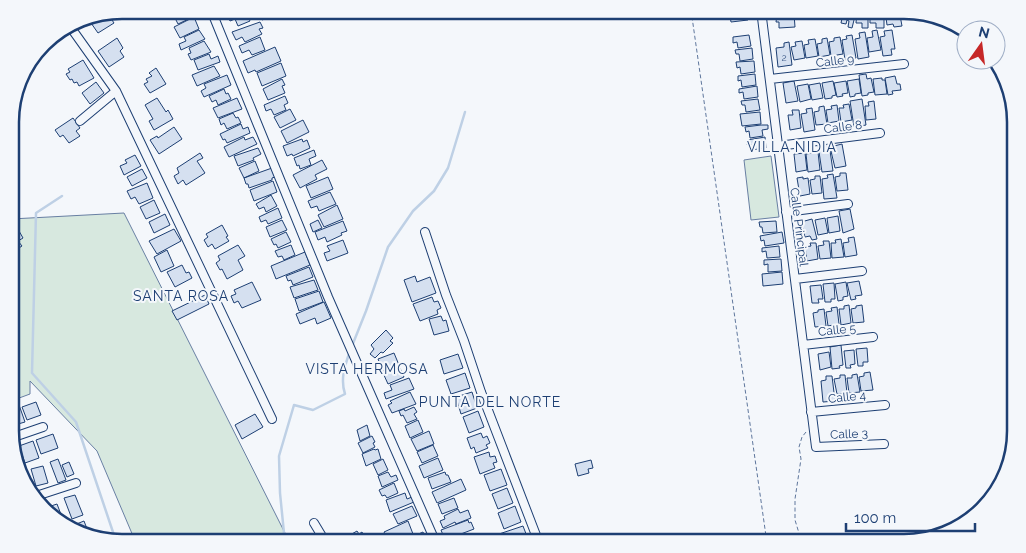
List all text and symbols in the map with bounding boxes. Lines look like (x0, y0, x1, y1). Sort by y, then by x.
north arrow (956, 20, 1006, 70)
text: N (977, 23, 991, 41)
house number: 2 (781, 52, 787, 63)
street label: Calle 9 (815, 52, 855, 70)
street label: Calle 8 (823, 118, 863, 136)
district label: VILLA NIDIA (747, 139, 837, 155)
street label: Calle Principal (787, 187, 811, 268)
district label: SANTA ROSA (133, 288, 229, 304)
street label: Calle 5 (817, 321, 857, 339)
district label: VISTA HERMOSA (305, 361, 429, 377)
street label: Calle 4 (827, 388, 867, 406)
district label: PUNTA DEL NORTE (419, 394, 561, 410)
street label: Calle 3 (830, 426, 868, 442)
scale bar (846, 500, 975, 532)
text: 100 m (854, 509, 896, 527)

